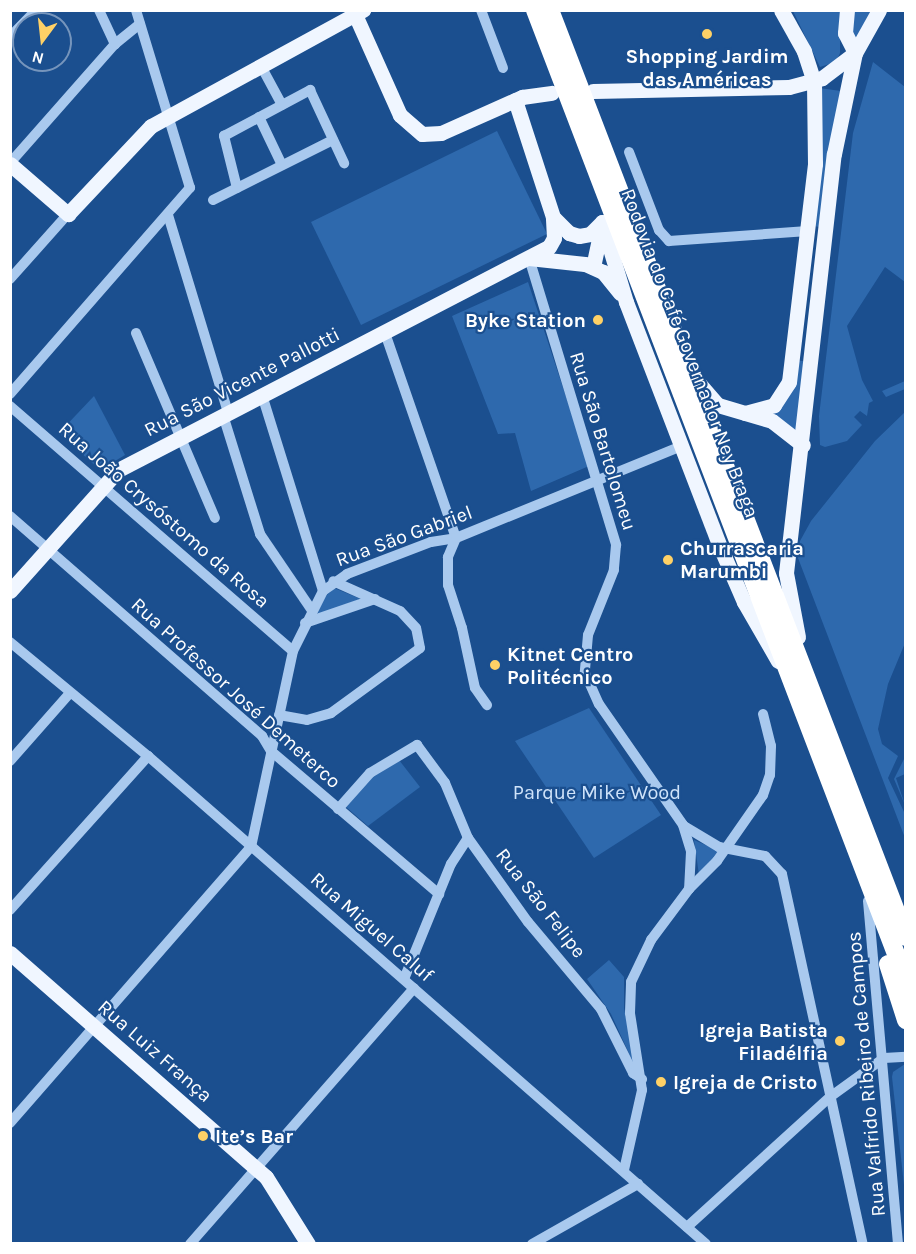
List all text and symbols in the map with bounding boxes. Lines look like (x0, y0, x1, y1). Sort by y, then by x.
north arrow (12, 12, 72, 72)
marker: Shopping Jardim das Américas (700, 27, 714, 41)
place label: Shopping Jardim das Américas (626, 44, 788, 91)
text: N (30, 47, 46, 69)
street label: Rodovia do Café Governador Ney Braga (616, 185, 764, 521)
place label: Byke Station (465, 308, 586, 332)
marker: Byke Station (591, 313, 605, 327)
street label: Rua São Vicente Pallotti (140, 322, 344, 442)
street label: Rua São Bartolomeu (564, 349, 642, 533)
street label: Rua João Crysóstomo da Rosa (54, 417, 274, 613)
street label: Rua São Gabriel (332, 500, 476, 572)
place label: Churrascaria Marumbi (680, 536, 804, 583)
marker: Churrascaria Marumbi (661, 553, 675, 567)
street label: Rua Professor José Demeterco (126, 593, 346, 793)
place label: Kitnet Centro Politécnico (507, 642, 633, 689)
marker: Kitnet Centro Politécnico (488, 658, 502, 672)
park label: Parque Mike Wood (513, 780, 681, 804)
street label: Rua São Felipe (491, 843, 591, 963)
street label: Rua Miguel Caluf (306, 867, 438, 987)
street label: Rua Valfrido Ribeiro de Campos (842, 930, 890, 1218)
street label: Rua Luiz França (93, 995, 217, 1107)
place label: Igreja Batista Filadélfia (699, 1018, 828, 1065)
marker: Igreja Batista Filadélfia (833, 1034, 847, 1048)
place label: Igreja de Cristo (673, 1070, 817, 1094)
marker: Igreja de Cristo (654, 1075, 668, 1089)
place label: Ite’s Bar (215, 1124, 293, 1148)
marker: Ite’s Bar (196, 1129, 210, 1143)

